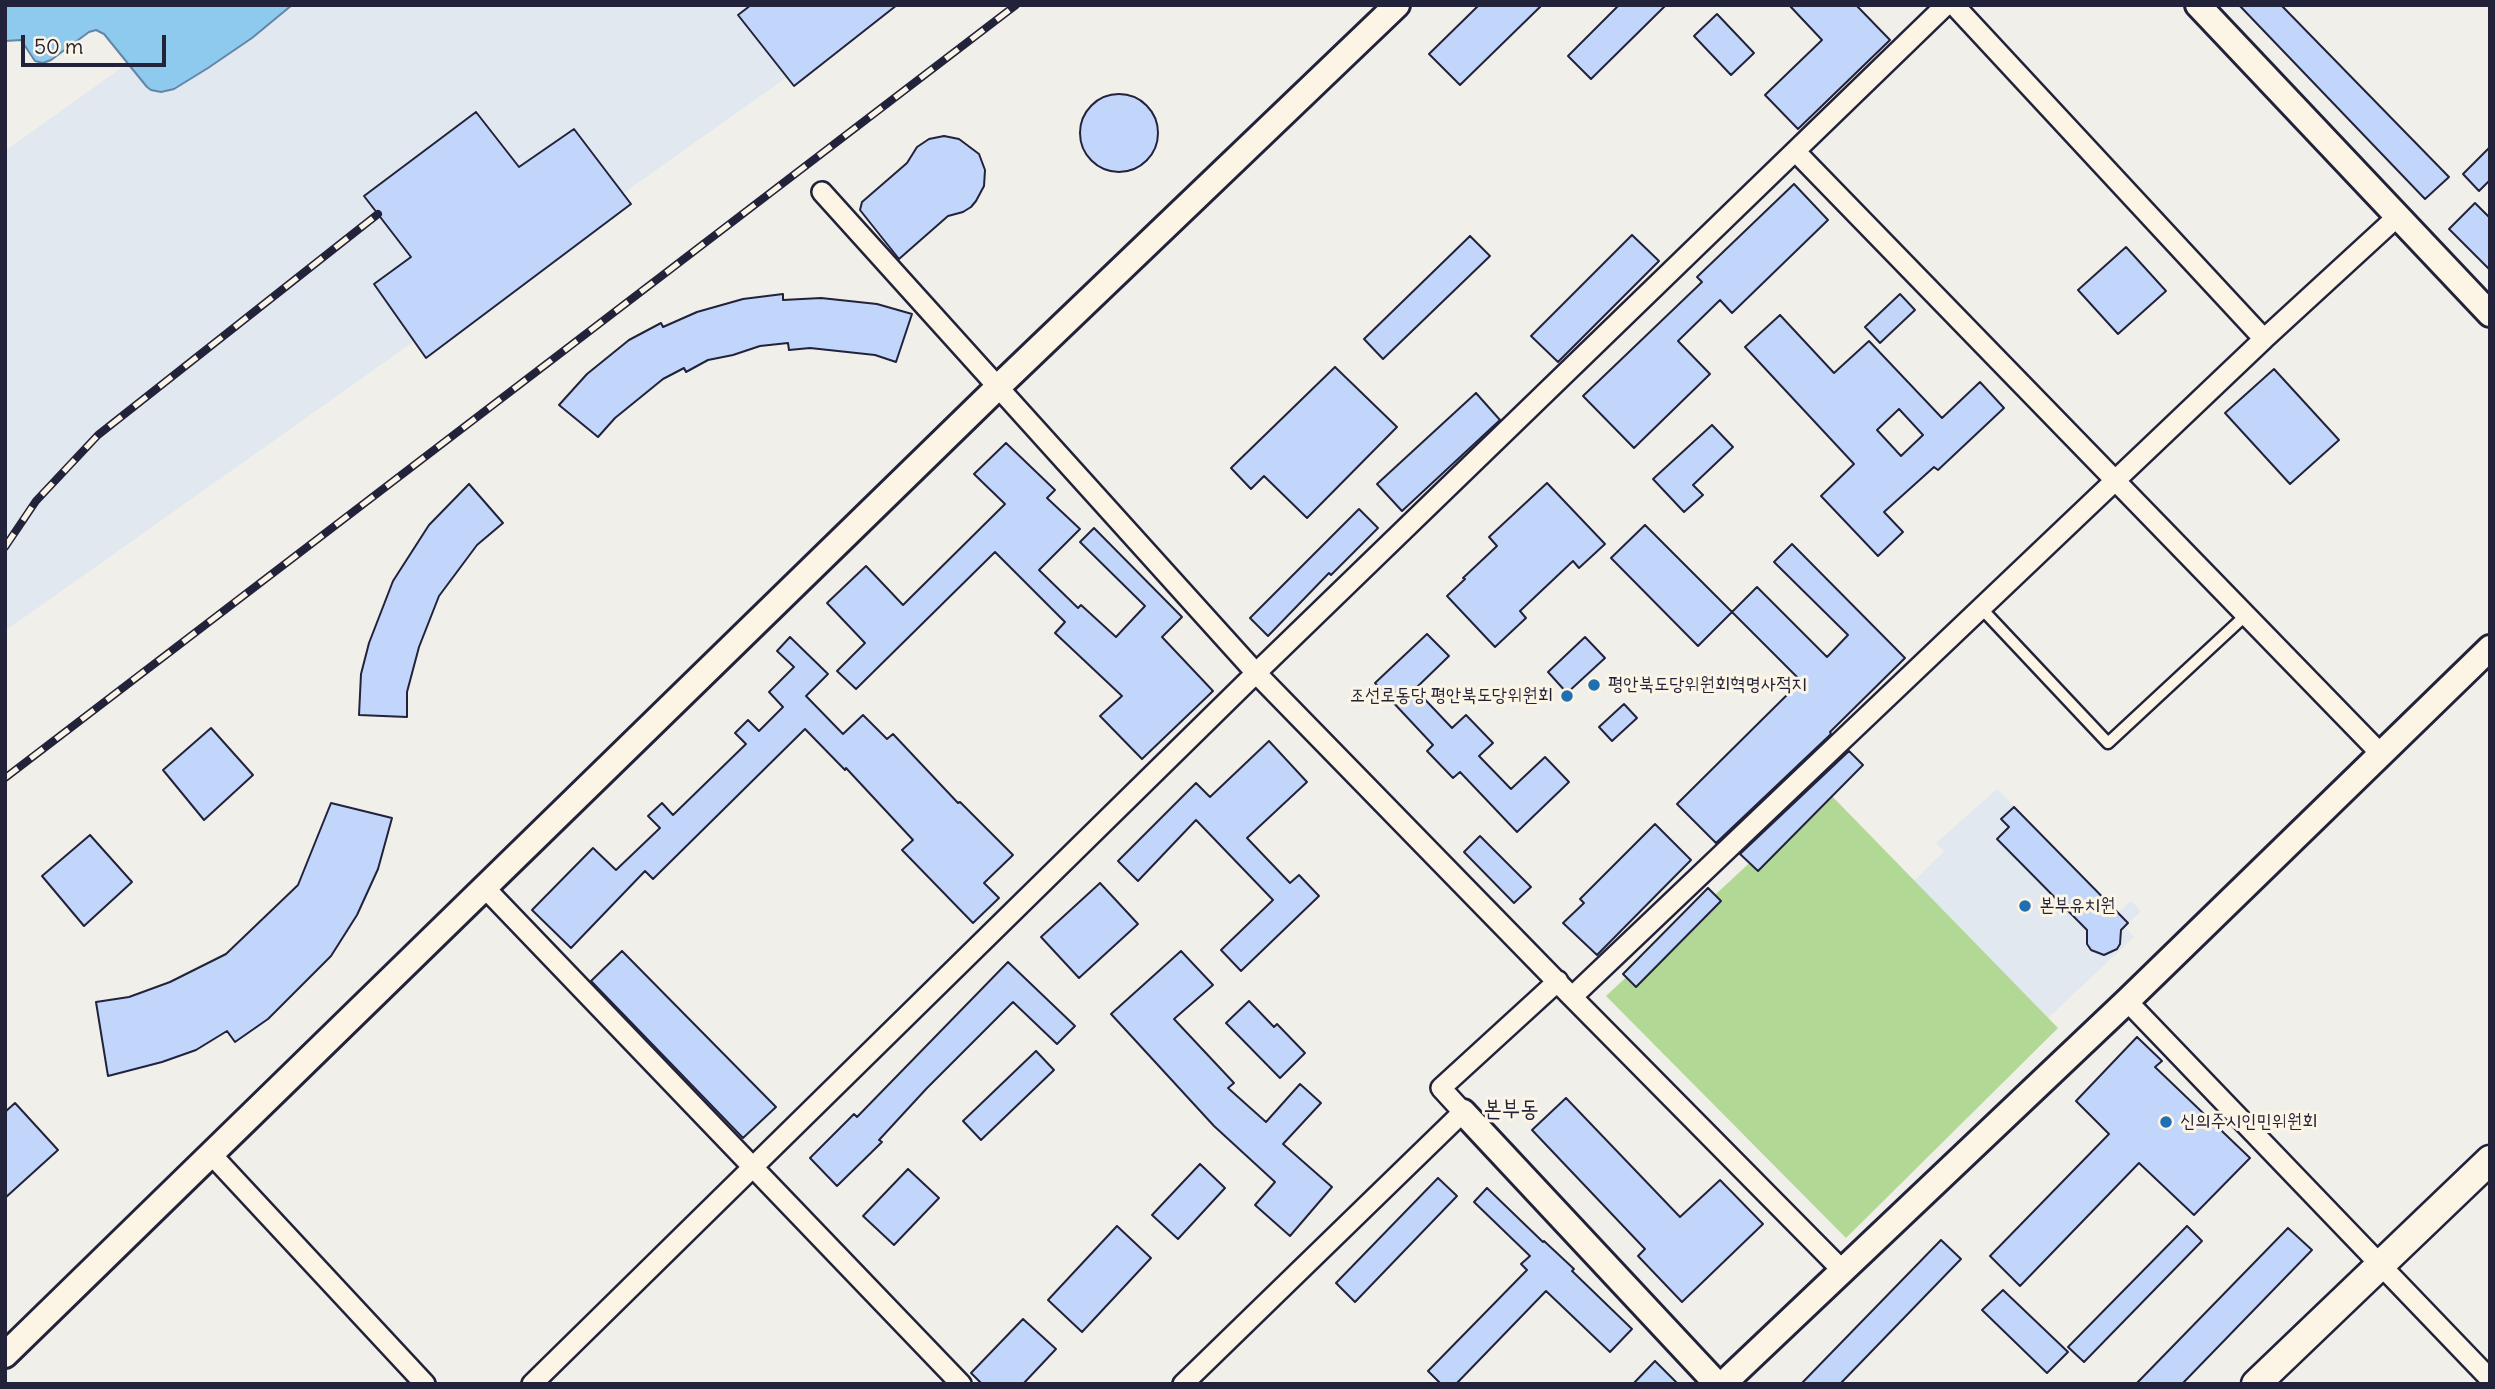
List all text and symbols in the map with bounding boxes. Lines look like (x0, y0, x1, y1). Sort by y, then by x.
scale bar (24, 21, 170, 65)
text: 50 m (34, 33, 83, 60)
place label: 평안북도당위원회혁명사적지 (1608, 674, 1807, 696)
marker: 평안북도당위원회혁명사적지 (1586, 677, 1602, 693)
place label: 조선로동당 평안북도당위원회 (1350, 685, 1553, 707)
marker: 조선로동당 평안북도당위원회 (1559, 688, 1575, 704)
place label: 본부유치원 (2039, 895, 2115, 917)
marker: 본부유치원 (2017, 898, 2033, 914)
district label: 본부동 (1483, 1095, 1539, 1123)
place label: 신의주시인민위원회 (2180, 1111, 2318, 1133)
marker: 신의주시인민위원회 (2158, 1114, 2174, 1130)

